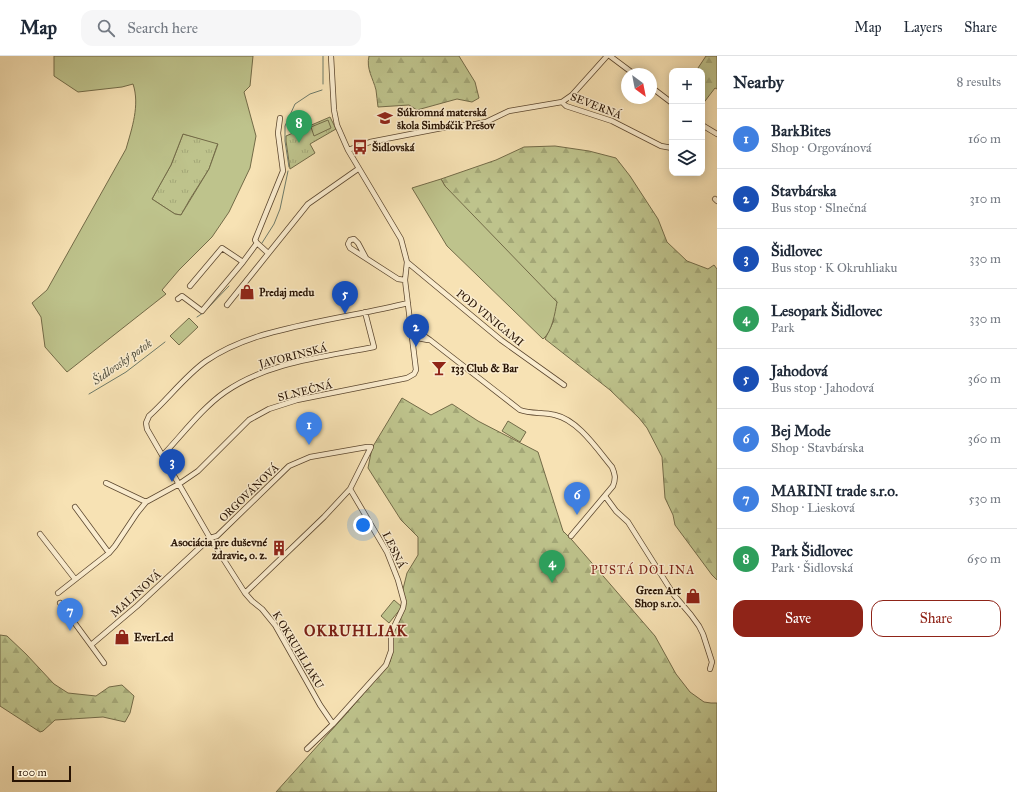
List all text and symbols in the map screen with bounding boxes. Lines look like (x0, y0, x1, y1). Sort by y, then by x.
search box (81, 10, 361, 46)
text: Map (20, 16, 57, 39)
icon: search (95, 17, 117, 39)
text: Search here (127, 19, 198, 37)
text: Map (854, 19, 882, 36)
text: Layers (904, 19, 942, 36)
text: Share (964, 19, 997, 36)
north arrow (621, 68, 657, 104)
map controls (669, 68, 705, 176)
button: + (669, 68, 705, 104)
text: Nearby (733, 72, 784, 93)
text: 8 results (957, 74, 1001, 90)
street label: SEVERNÁ (568, 90, 624, 122)
button: − (669, 104, 705, 140)
place label: Súkromná materská škola Simbáčik Prešov (397, 106, 496, 132)
school or university icon: Súkromná materská škola Simbáčik Prešov (376, 109, 394, 127)
pin: 8 (286, 110, 312, 143)
text: BarkBites (771, 122, 831, 140)
text: 1 (743, 131, 749, 147)
text: 160 m (968, 131, 1001, 147)
bus stop icon: Šidlovská (351, 138, 369, 156)
place label: Šidlovská (372, 140, 415, 154)
button: layers (669, 140, 705, 176)
text: Shop · Orgovánová (771, 140, 872, 156)
text: Stavbárska (771, 182, 836, 200)
text: 2 (743, 191, 749, 207)
text: 310 m (969, 191, 1001, 207)
text: Bus stop · Slnečná (771, 200, 866, 216)
text: Šidlovec (771, 242, 822, 260)
text: 3 (743, 251, 749, 267)
text: 330 m (969, 251, 1001, 267)
text: Bus stop · K Okruhliaku (771, 260, 898, 276)
pin: 5 (332, 281, 358, 314)
shop icon: Predaj medu (238, 283, 256, 301)
place label: Predaj medu (259, 286, 314, 300)
street label: POD VINICAMI (454, 287, 526, 349)
text: Lesopark Šidlovec (771, 302, 882, 320)
text: 4 (742, 311, 750, 327)
text: 330 m (969, 311, 1001, 327)
pin: 2 (403, 314, 429, 347)
text: Park (771, 320, 795, 336)
water label: Šidlovský potok (87, 334, 156, 389)
street label: JAVORINSKÁ (257, 341, 329, 372)
bar icon: 133 Club & Bar (430, 359, 448, 377)
place label: 133 Club & Bar (451, 362, 519, 376)
text: Jahodová (771, 362, 828, 380)
text: 5 (743, 371, 749, 387)
text: 360 m (968, 371, 1001, 387)
street label: SLNEČNÁ (276, 377, 334, 404)
text: Bus stop · Jahodová (771, 380, 874, 396)
pin: 1 (296, 412, 322, 445)
text: Bej Mode (771, 422, 831, 440)
text: 6 (743, 431, 749, 447)
text: 360 m (968, 431, 1001, 447)
text: Shop · Stavbárska (771, 440, 864, 456)
pin: 3 (159, 449, 185, 482)
street label: ORGOVÁNOVÁ (216, 461, 282, 525)
pin: 6 (564, 482, 590, 515)
text: MARINI trade s.r.o. (771, 482, 898, 500)
text: 7 (743, 491, 749, 507)
text: 530 m (968, 491, 1001, 507)
text: Shop · Liesková (771, 500, 855, 516)
your location (353, 515, 373, 535)
street label: LESNÁ (380, 530, 409, 571)
place label: Asociácia pre duševné zdravie, o. z. (170, 536, 268, 562)
building icon: Asociácia pre duševné zdravie, o. z. (270, 539, 288, 557)
text: Park Šidlovec (771, 542, 853, 560)
pin: 4 (539, 550, 565, 583)
text: 8 (743, 551, 749, 567)
text: 650 m (967, 551, 1001, 567)
text: Park · Šidlovská (771, 560, 853, 576)
district label: PUSTÁ DOLINA (591, 562, 695, 577)
street label: MALINOVÁ (108, 568, 164, 620)
place label: Green Art Shop s.r.o. (635, 584, 682, 611)
shop icon: Green Art Shop s.r.o. (684, 587, 702, 605)
pin: 7 (57, 598, 83, 631)
button: Save (733, 600, 863, 637)
button: Share (871, 600, 1001, 637)
street label: K OKRUHLIAKU (270, 609, 326, 691)
district label: OKRUHLIAK (304, 622, 408, 640)
shop icon: EverLed (113, 628, 131, 646)
place label: EverLed (134, 631, 174, 644)
scale bar (12, 764, 71, 783)
text: 100 m (18, 766, 47, 779)

